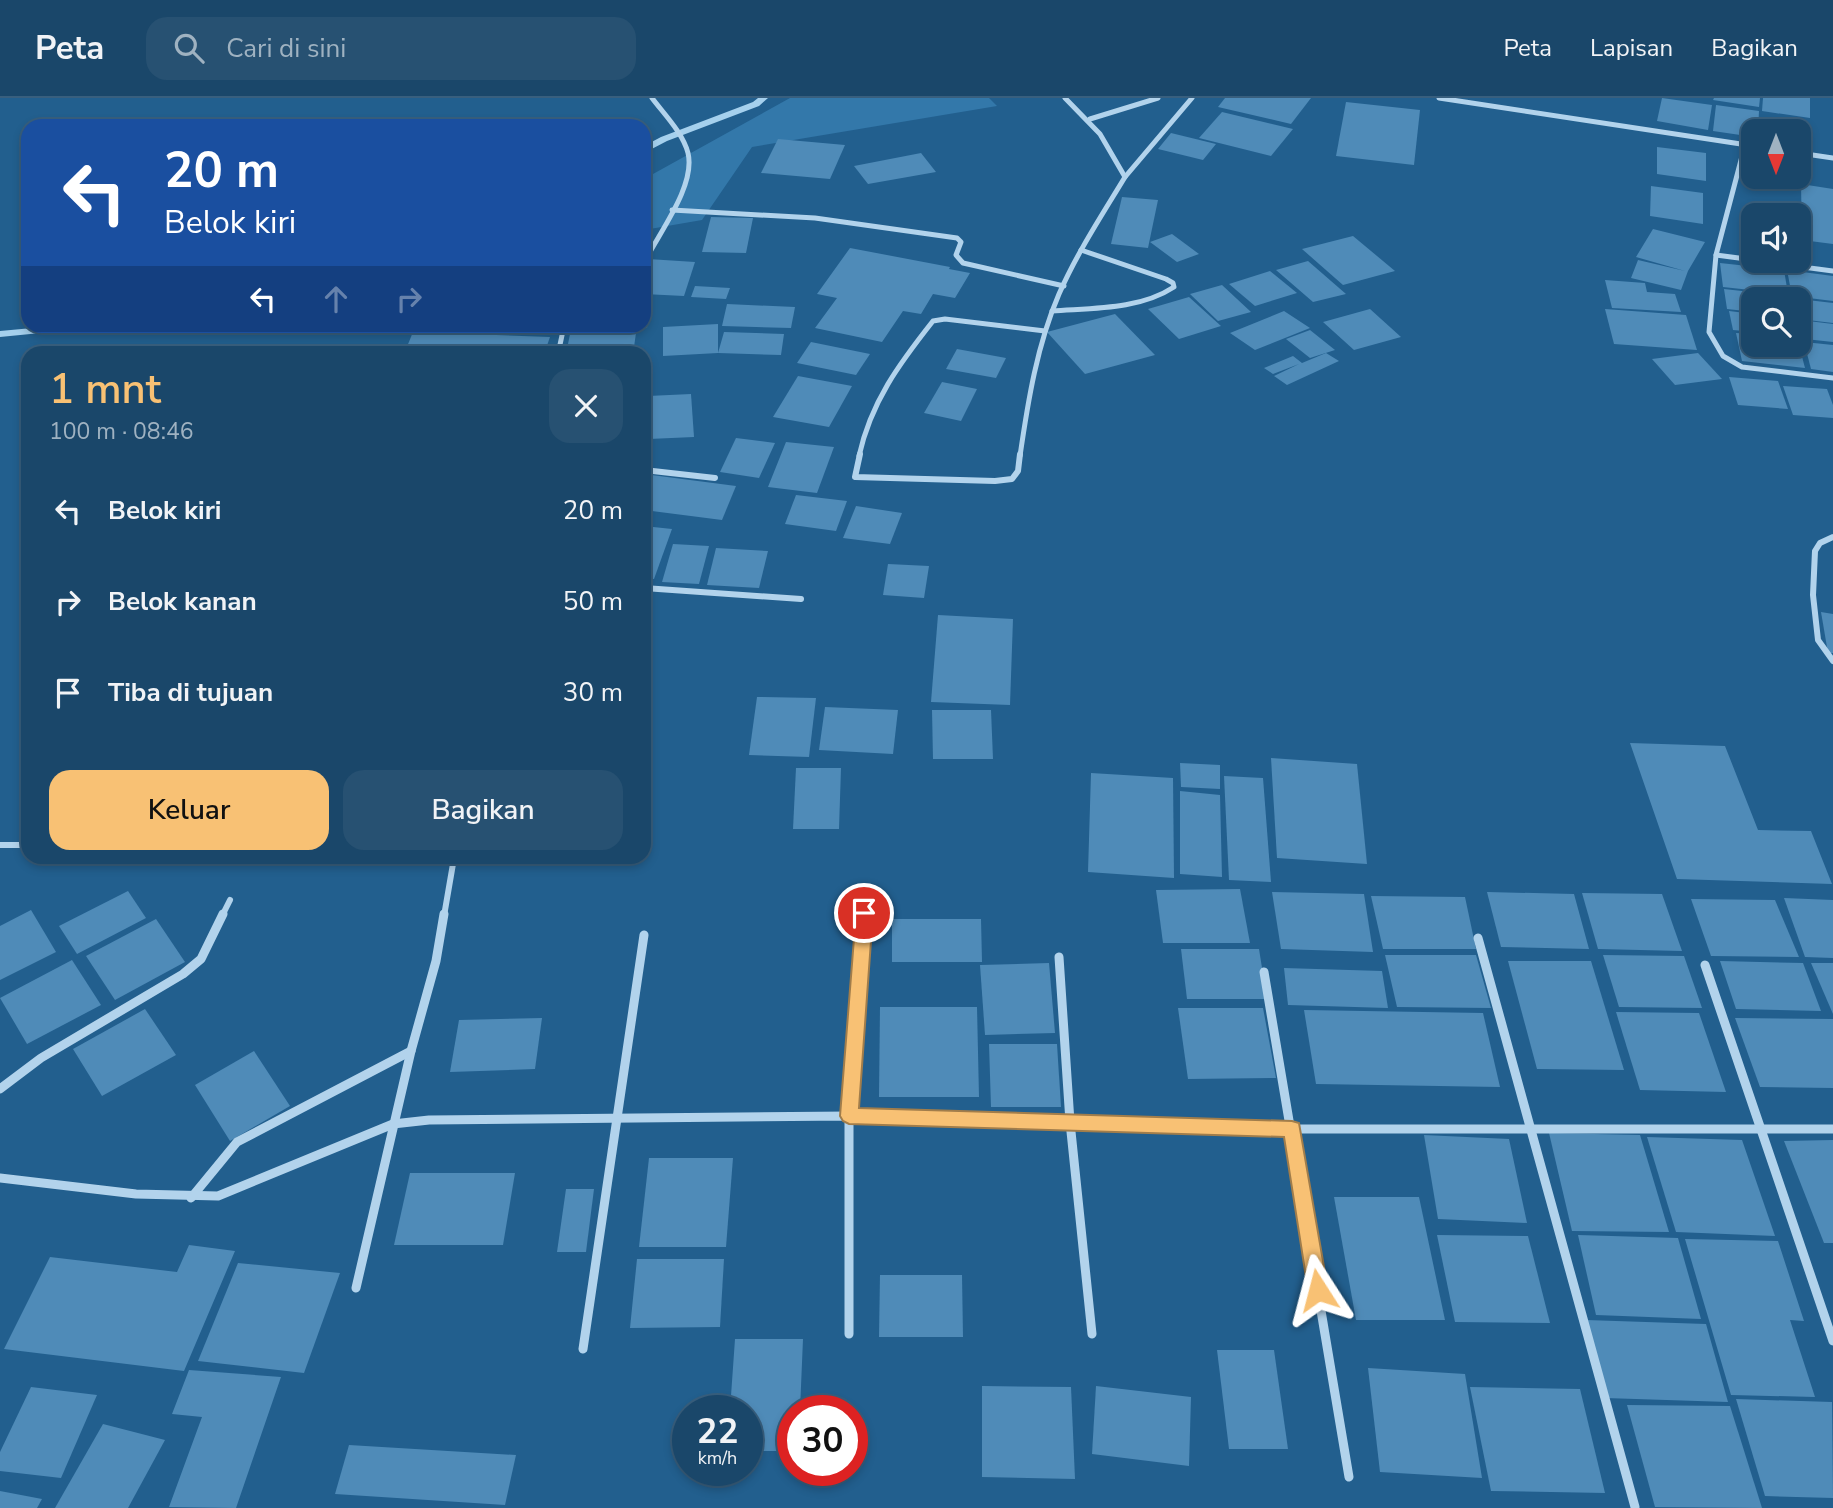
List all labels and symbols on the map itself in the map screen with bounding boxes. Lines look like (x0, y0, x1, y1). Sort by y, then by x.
north arrow (1741, 119, 1811, 189)
pin (834, 883, 894, 943)
position arrow (1281, 1253, 1355, 1327)
speed limit sign: 30 (777, 1395, 868, 1486)

